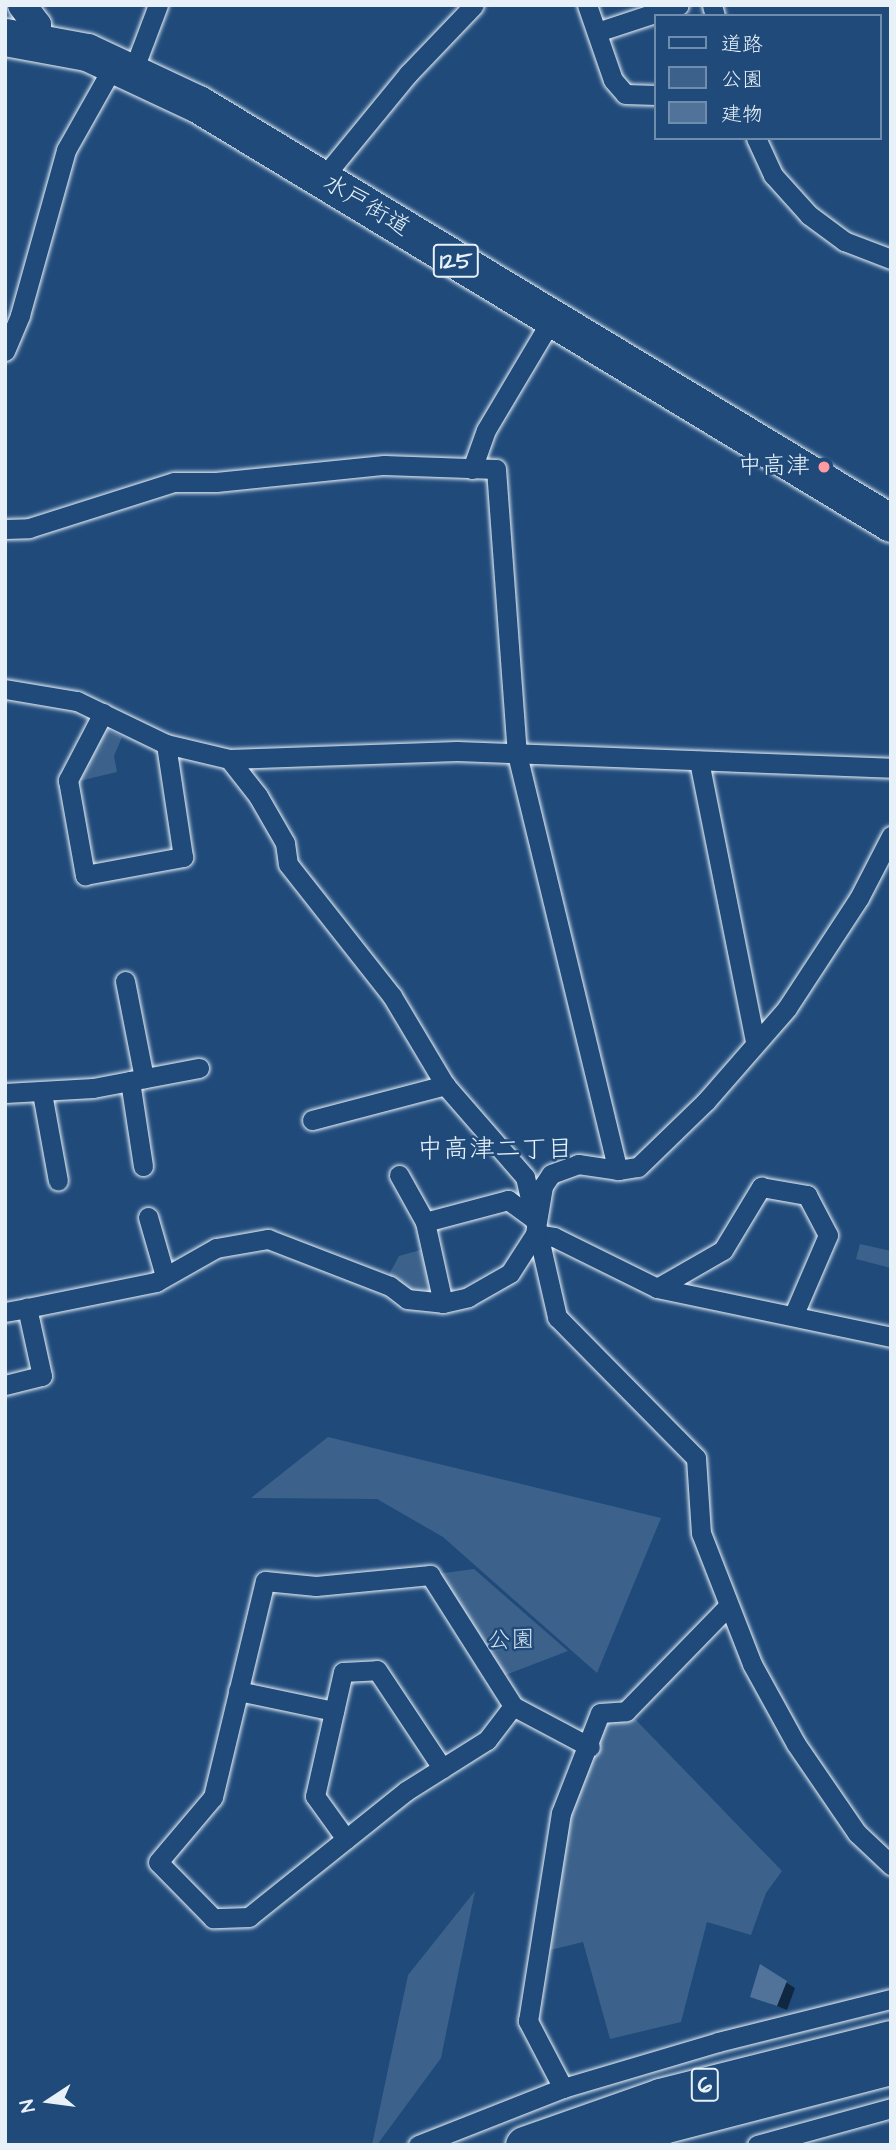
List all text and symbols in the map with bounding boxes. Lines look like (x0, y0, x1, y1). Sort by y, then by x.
legend (654, 14, 882, 140)
text: 道路 (721, 30, 763, 59)
text: 公園 (721, 65, 763, 94)
text: 建物 (721, 100, 763, 129)
street label: 水戸街道 (317, 169, 415, 243)
road number: 125 (432, 242, 480, 280)
place label: 中高津 (738, 453, 810, 481)
marker: 中高津 (816, 459, 832, 475)
district label: 中高津二丁目 (417, 1134, 573, 1166)
park label: 公園 (487, 1627, 535, 1655)
north arrow (14, 2066, 84, 2136)
road number: 6 (689, 2066, 721, 2104)
text: N (14, 2097, 43, 2115)

